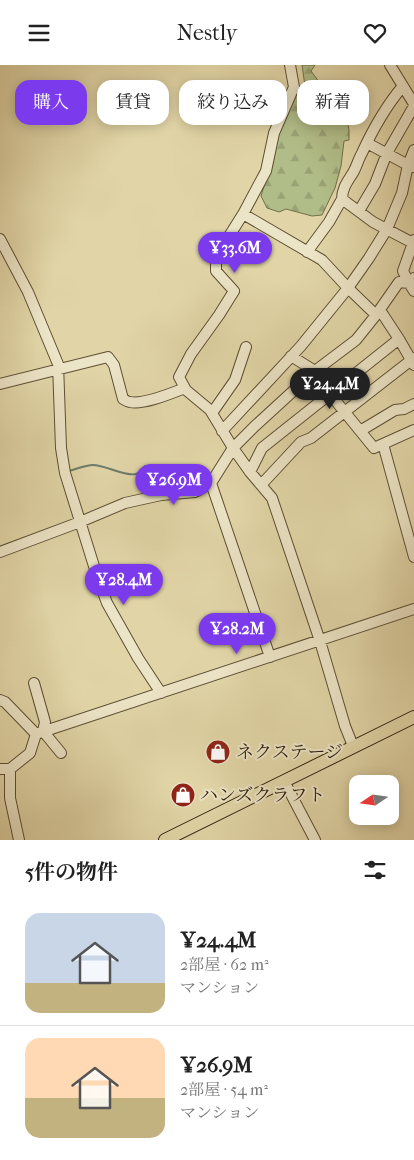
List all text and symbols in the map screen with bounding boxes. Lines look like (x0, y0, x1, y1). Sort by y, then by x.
icon: menu (25, 19, 53, 47)
icon: heart (361, 19, 389, 47)
text: Nestly (177, 20, 237, 46)
chip: 購入 (15, 80, 87, 125)
chip: 賃貸 (97, 80, 169, 125)
chip: 絞り込み (179, 80, 287, 125)
chip: 新着 (297, 80, 369, 125)
pin: ¥33.6M (194, 231, 276, 274)
text: ¥33.6M (209, 238, 261, 257)
pin: ¥24.4M (289, 367, 371, 410)
text: ¥24.4M (301, 374, 359, 393)
pin: ¥26.9M (133, 463, 215, 506)
text: ¥26.9M (146, 470, 202, 489)
pin: ¥28.4M (83, 563, 165, 606)
text: ¥28.4M (96, 570, 152, 589)
pin: ¥28.2M (196, 613, 278, 655)
text: ¥28.2M (210, 619, 264, 638)
shop icon: ネクステージ (205, 739, 231, 765)
place label: ネクステージ (236, 742, 343, 763)
north arrow (349, 775, 399, 825)
map controls (349, 775, 399, 825)
shop icon: ハンズクラフト (170, 782, 196, 808)
place label: ハンズクラフト (200, 785, 325, 806)
icon: filters (361, 856, 389, 884)
text: 5件の物件 (25, 860, 118, 884)
text: ¥24.4M (180, 928, 256, 952)
icon: home (65, 933, 125, 993)
text: 2部屋 · 62 m² (180, 955, 268, 974)
text: マンション (180, 978, 259, 997)
text: ¥26.9M (180, 1053, 252, 1077)
icon: home (65, 1058, 125, 1118)
text: 2部屋 · 54 m² (180, 1080, 268, 1099)
text: マンション (180, 1103, 259, 1122)

